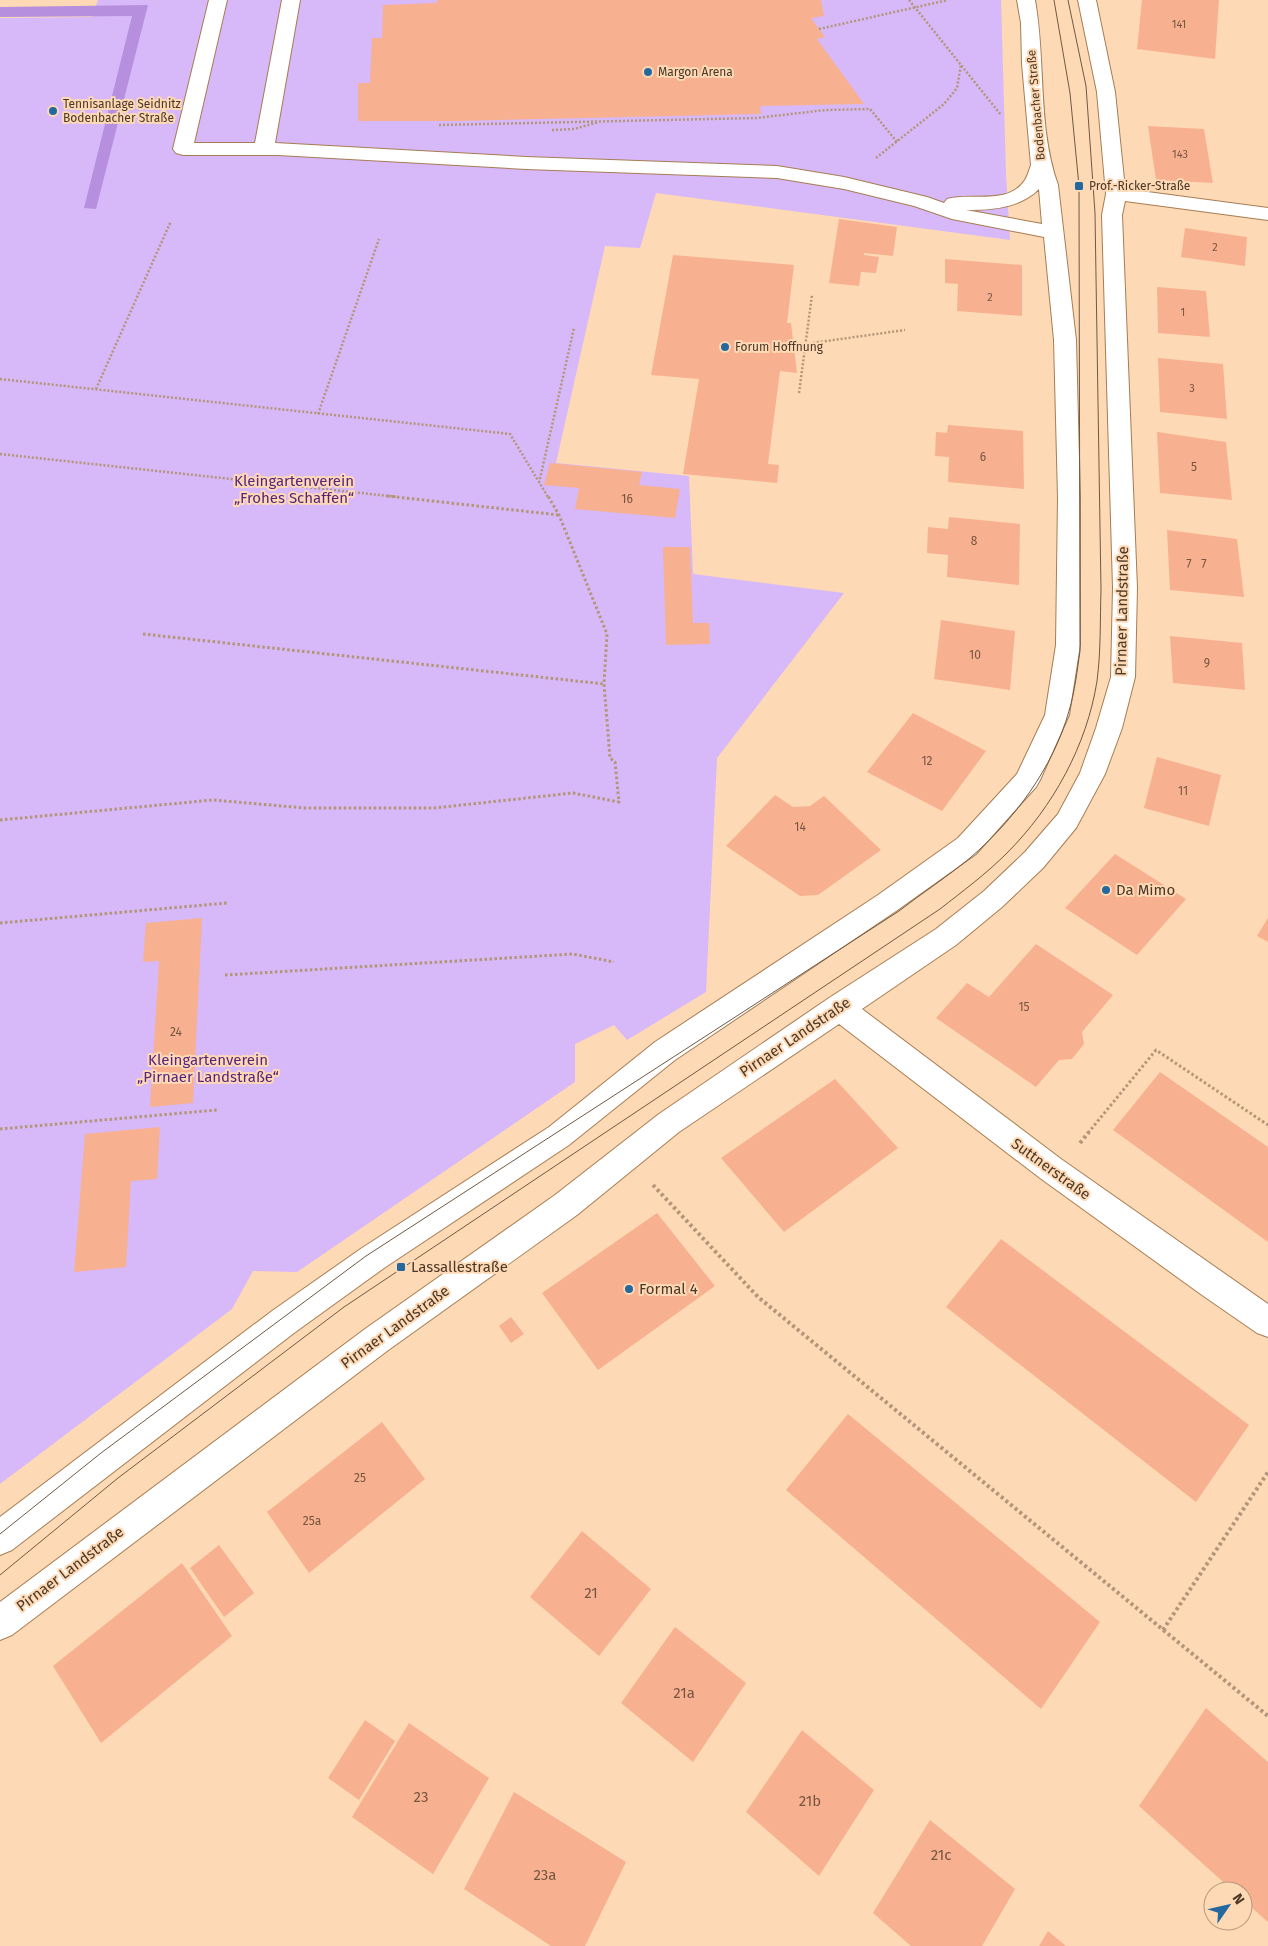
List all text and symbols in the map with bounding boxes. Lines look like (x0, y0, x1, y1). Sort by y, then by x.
house number: 141 (1172, 18, 1186, 31)
street label: Bodenbacher Straße (1024, 49, 1048, 161)
place label: Margon Arena (658, 65, 733, 79)
marker: Margon Arena (642, 66, 654, 78)
place label: Tennisanlage Seidnitz Bodenbacher Straße (63, 97, 181, 125)
marker: Tennisanlage Seidnitz Bodenbacher Straße (47, 105, 59, 117)
house number: 143 (1172, 148, 1188, 161)
place label: Prof.-Ricker-Straße (1089, 179, 1190, 193)
marker: Prof.-Ricker-Straße (1073, 180, 1085, 192)
house number: 2 (1212, 241, 1218, 254)
house number: 2 (987, 291, 993, 304)
house number: 1 (1181, 306, 1185, 319)
place label: Forum Hoffnung (735, 340, 824, 354)
marker: Forum Hoffnung (719, 341, 731, 353)
house number: 3 (1189, 382, 1195, 395)
house number: 6 (980, 450, 986, 464)
house number: 5 (1191, 460, 1197, 474)
park label: Kleingartenverein „Frohes Schaffen“ (234, 472, 354, 507)
house number: 16 (621, 492, 633, 506)
house number: 8 (971, 534, 978, 548)
street label: Pirnaer Landstraße (1112, 546, 1132, 676)
house number: 7 (1186, 557, 1192, 571)
house number: 7 (1201, 557, 1207, 571)
house number: 10 (969, 648, 981, 662)
house number: 9 (1204, 656, 1210, 670)
house number: 12 (921, 754, 933, 768)
house number: 11 (1178, 784, 1188, 798)
house number: 14 (794, 820, 806, 834)
place label: Da Mimo (1116, 881, 1175, 899)
marker: Da Mimo (1100, 884, 1112, 896)
street label: Pirnaer Landstraße (736, 993, 854, 1081)
house number: 15 (1018, 1000, 1030, 1014)
house number: 24 (170, 1025, 183, 1039)
park label: Kleingartenverein „Pirnaer Landstraße“ (137, 1051, 279, 1086)
street label: Suttnerstraße (1008, 1134, 1094, 1204)
place label: Lassallestraße (411, 1258, 508, 1276)
marker: Lassallestraße (395, 1261, 407, 1273)
place label: Formal 4 (639, 1280, 698, 1298)
street label: Pirnaer Landstraße (337, 1282, 453, 1372)
marker: Formal 4 (623, 1283, 635, 1295)
house number: 25 (354, 1471, 366, 1485)
house number: 25a (303, 1514, 321, 1528)
street label: Pirnaer Landstraße (13, 1523, 127, 1615)
house number: 21 (584, 1584, 598, 1602)
house number: 21a (673, 1684, 695, 1702)
house number: 23 (414, 1788, 428, 1806)
house number: 21b (799, 1792, 821, 1810)
house number: 21c (931, 1846, 951, 1864)
house number: 23a (534, 1866, 557, 1884)
north arrow (1203, 1881, 1253, 1931)
text: N (1229, 1890, 1248, 1908)

